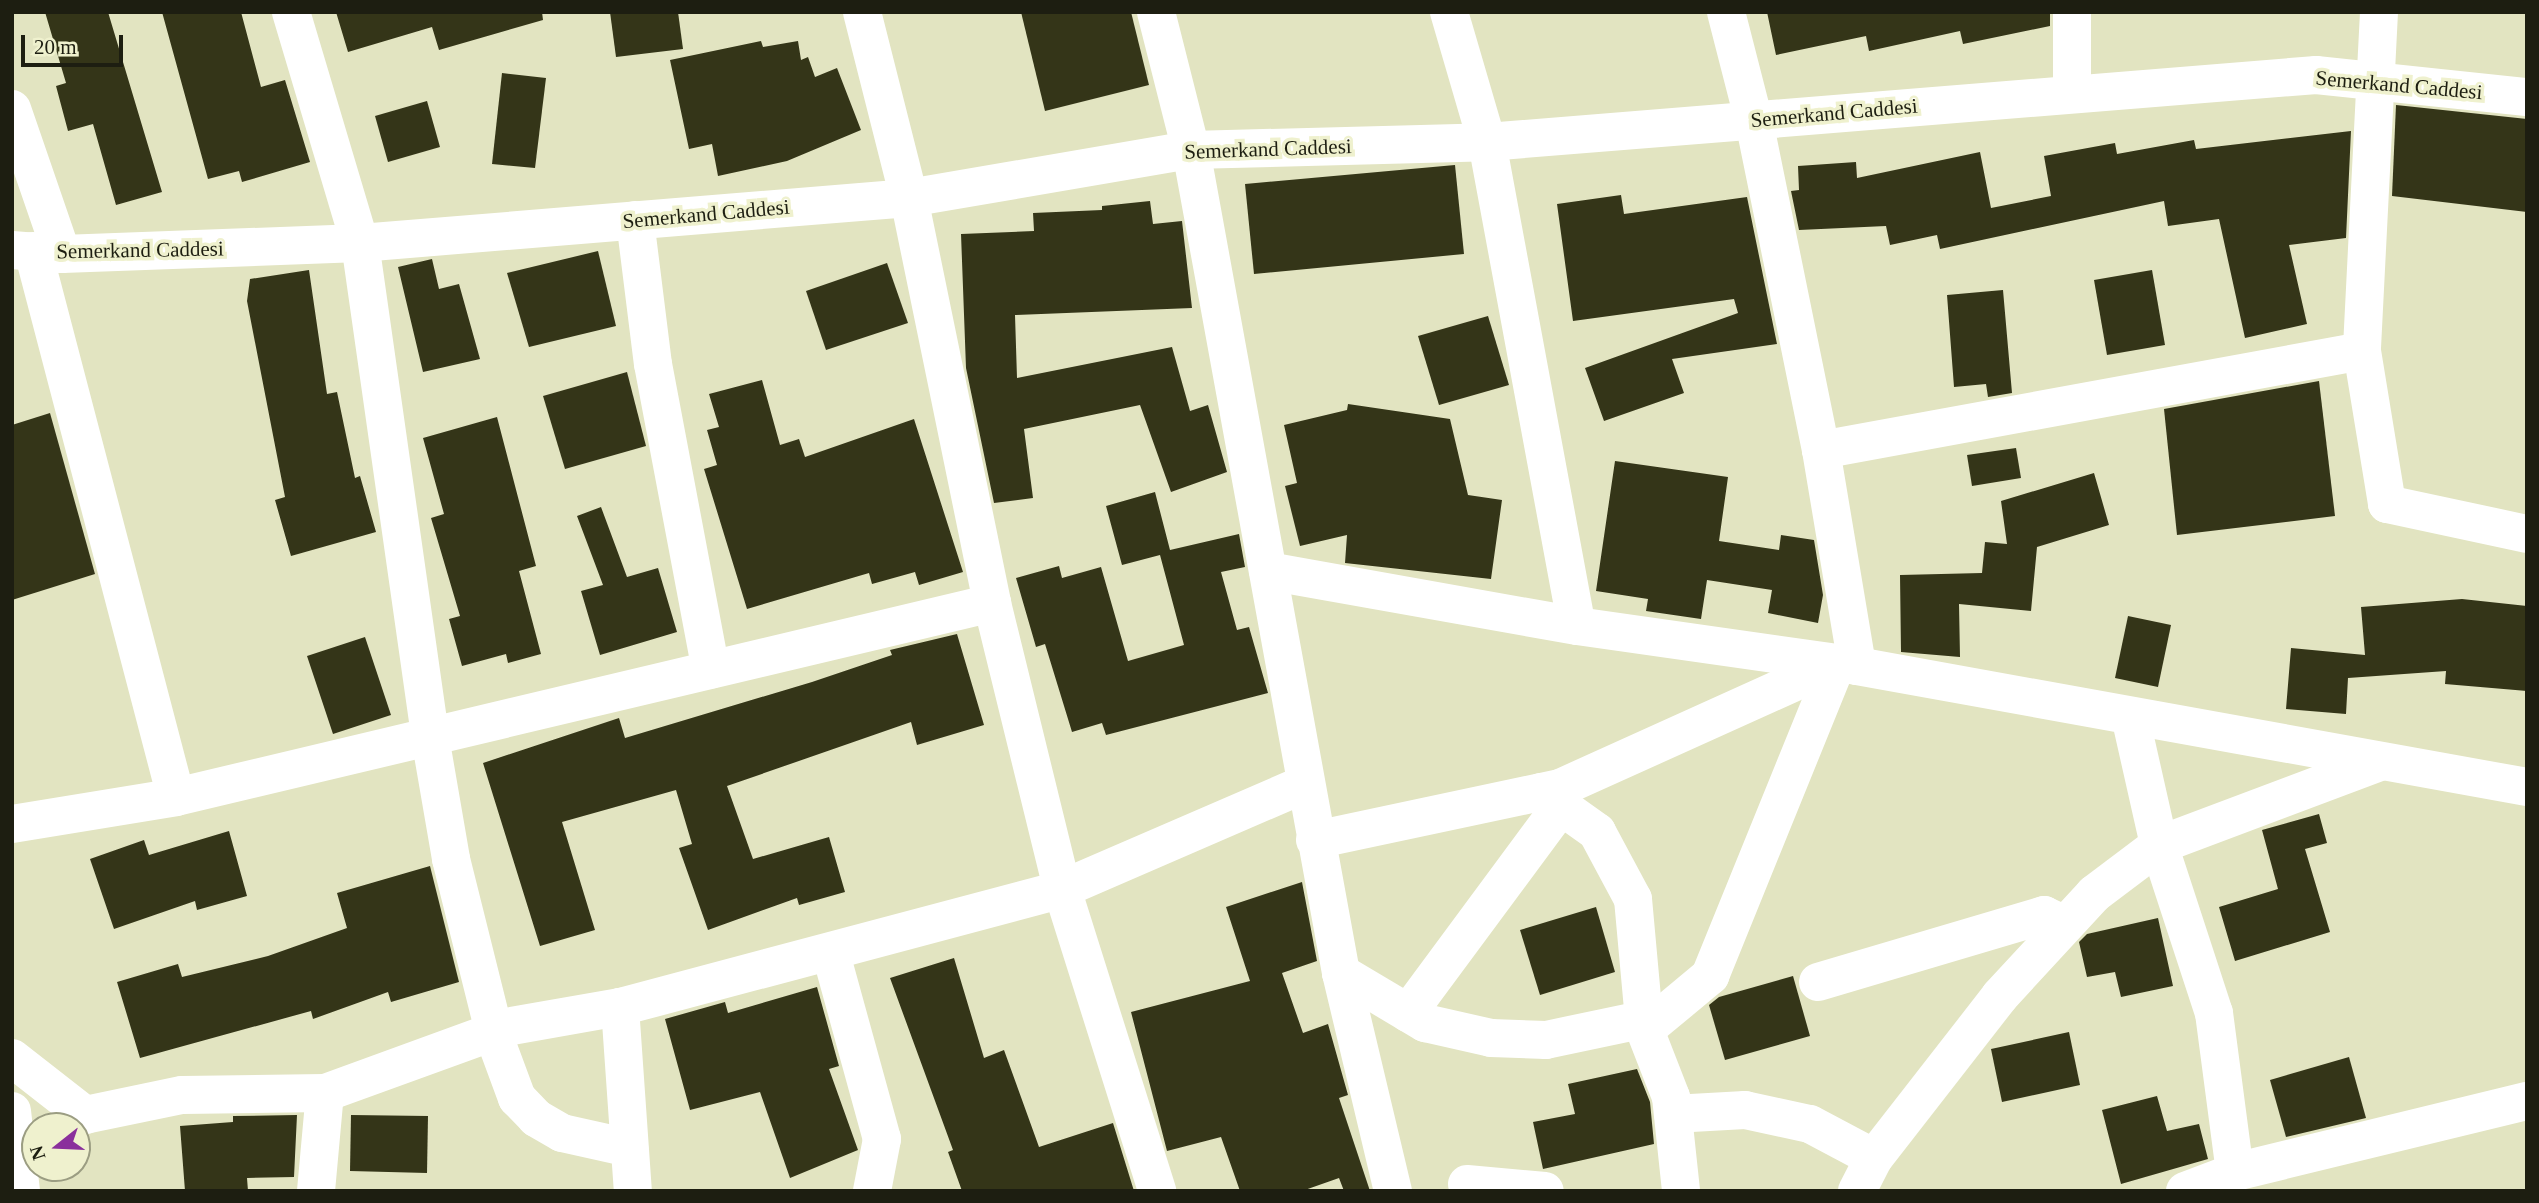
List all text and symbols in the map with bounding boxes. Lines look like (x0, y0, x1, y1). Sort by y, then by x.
scale bar (24, 21, 126, 65)
text: 20 m (34, 35, 77, 59)
street label: Semerkand Caddesi (2315, 65, 2483, 105)
street label: Semerkand Caddesi (1750, 93, 1918, 133)
street label: Semerkand Caddesi (1184, 133, 1352, 165)
street label: Semerkand Caddesi (622, 194, 790, 234)
street label: Semerkand Caddesi (56, 236, 224, 264)
north arrow (21, 1112, 91, 1182)
text: N (25, 1143, 50, 1163)

